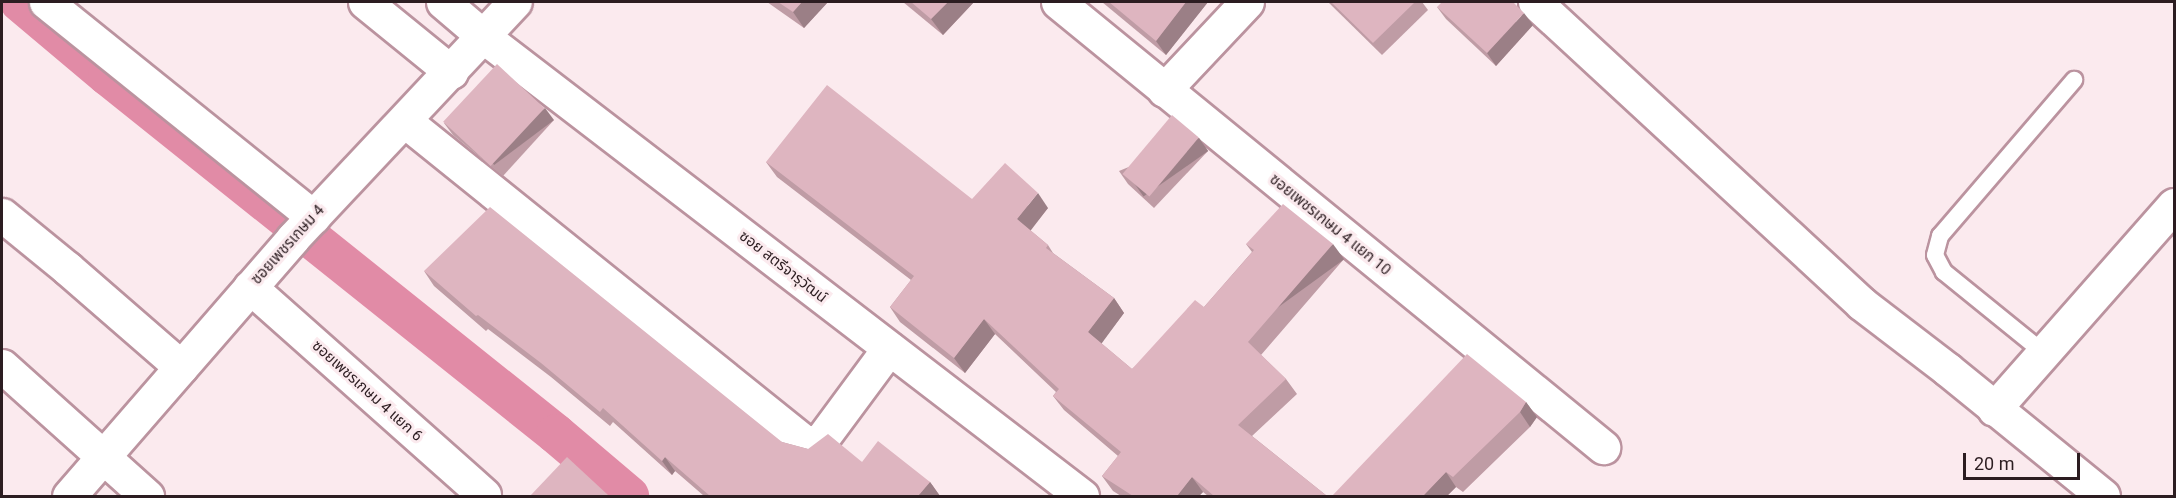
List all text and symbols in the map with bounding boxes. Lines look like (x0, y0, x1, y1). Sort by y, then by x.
street label: ซอยเพชรเกษม 4 แยก 10 (1266, 171, 1394, 279)
street label: ซอยเพชรเกษม 4 (248, 202, 328, 288)
street label: ซอย สตรีจารุวัฒน์ (735, 227, 831, 307)
street label: ซอยเพชรเกษม 4 แยก 6 (308, 337, 426, 445)
scale bar (1966, 441, 2083, 479)
text: 20 m (1974, 453, 2014, 474)

